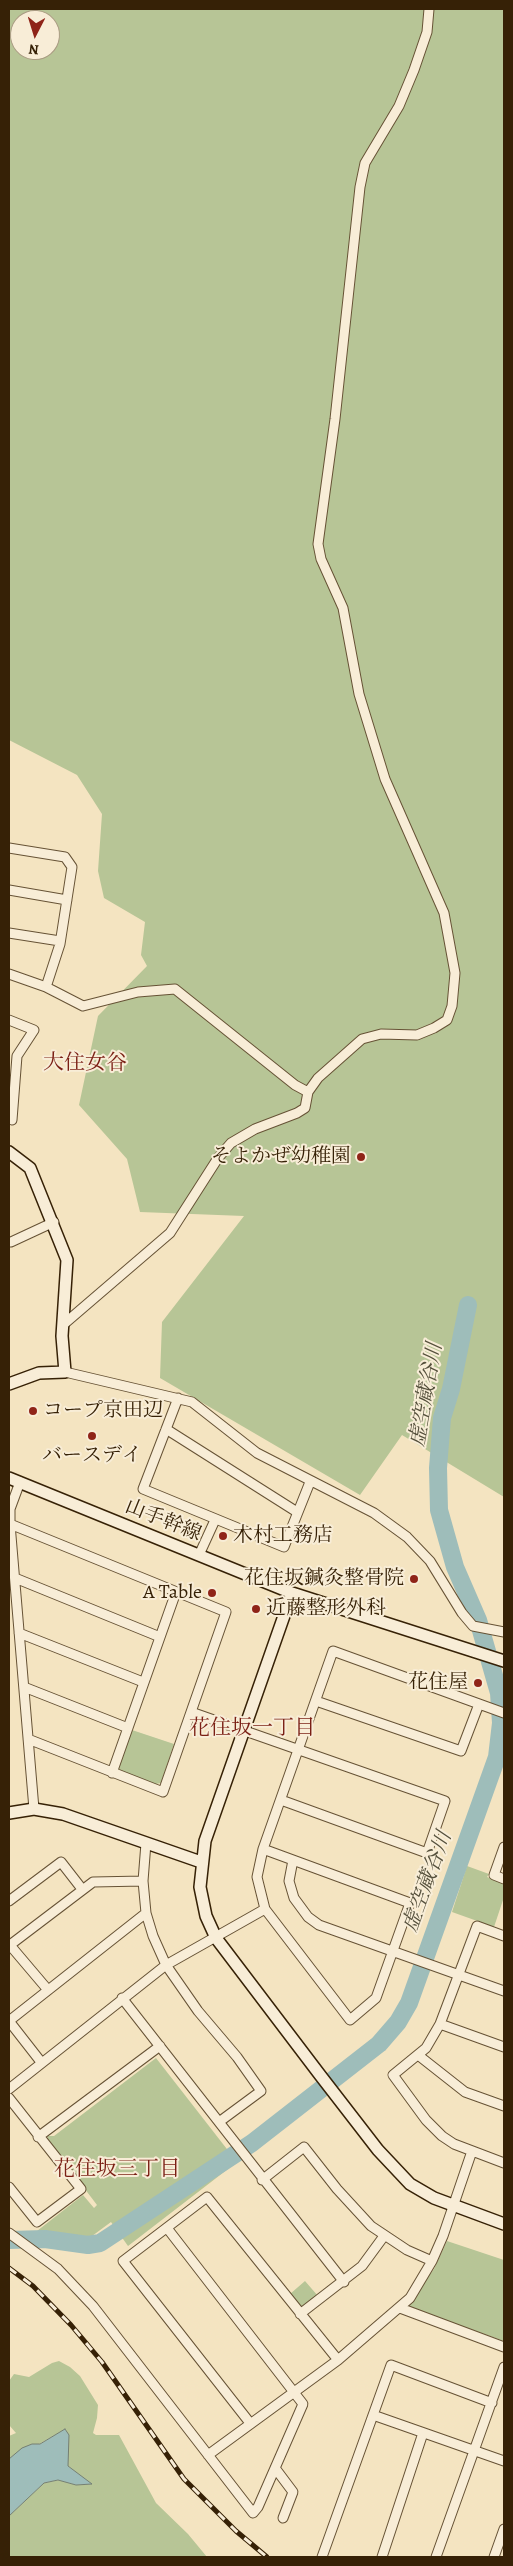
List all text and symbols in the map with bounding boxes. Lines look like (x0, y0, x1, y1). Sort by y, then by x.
north arrow (10, 10, 60, 60)
text: N (28, 40, 40, 59)
district label: 大住女谷 (43, 1051, 127, 1077)
place label: そよかぜ幼稚園 (211, 1145, 351, 1169)
marker: そよかぜ幼稚園 (355, 1151, 367, 1163)
water label: 虚空蔵谷川 (405, 1341, 449, 1449)
place label: コープ京田辺 (43, 1399, 163, 1423)
marker: コープ京田辺 (27, 1405, 39, 1417)
marker: バースデイ (86, 1430, 98, 1442)
place label: バースデイ (42, 1444, 142, 1468)
street label: 山手幹線 (121, 1495, 205, 1547)
place label: 木村工務店 (233, 1524, 333, 1548)
marker: 木村工務店 (217, 1530, 229, 1542)
place label: 花住坂鍼灸整骨院 (244, 1567, 404, 1591)
marker: 花住坂鍼灸整骨院 (408, 1573, 420, 1585)
place label: A Table (143, 1581, 202, 1605)
marker: A Table (206, 1587, 218, 1599)
place label: 近藤整形外科 (266, 1597, 386, 1621)
marker: 近藤整形外科 (250, 1603, 262, 1615)
place label: 花住屋 (408, 1671, 468, 1695)
marker: 花住屋 (472, 1677, 484, 1689)
district label: 花住坂一丁目 (189, 1716, 315, 1742)
water label: 虚空蔵谷川 (398, 1828, 458, 1936)
district label: 花住坂三丁目 (54, 2157, 180, 2183)

